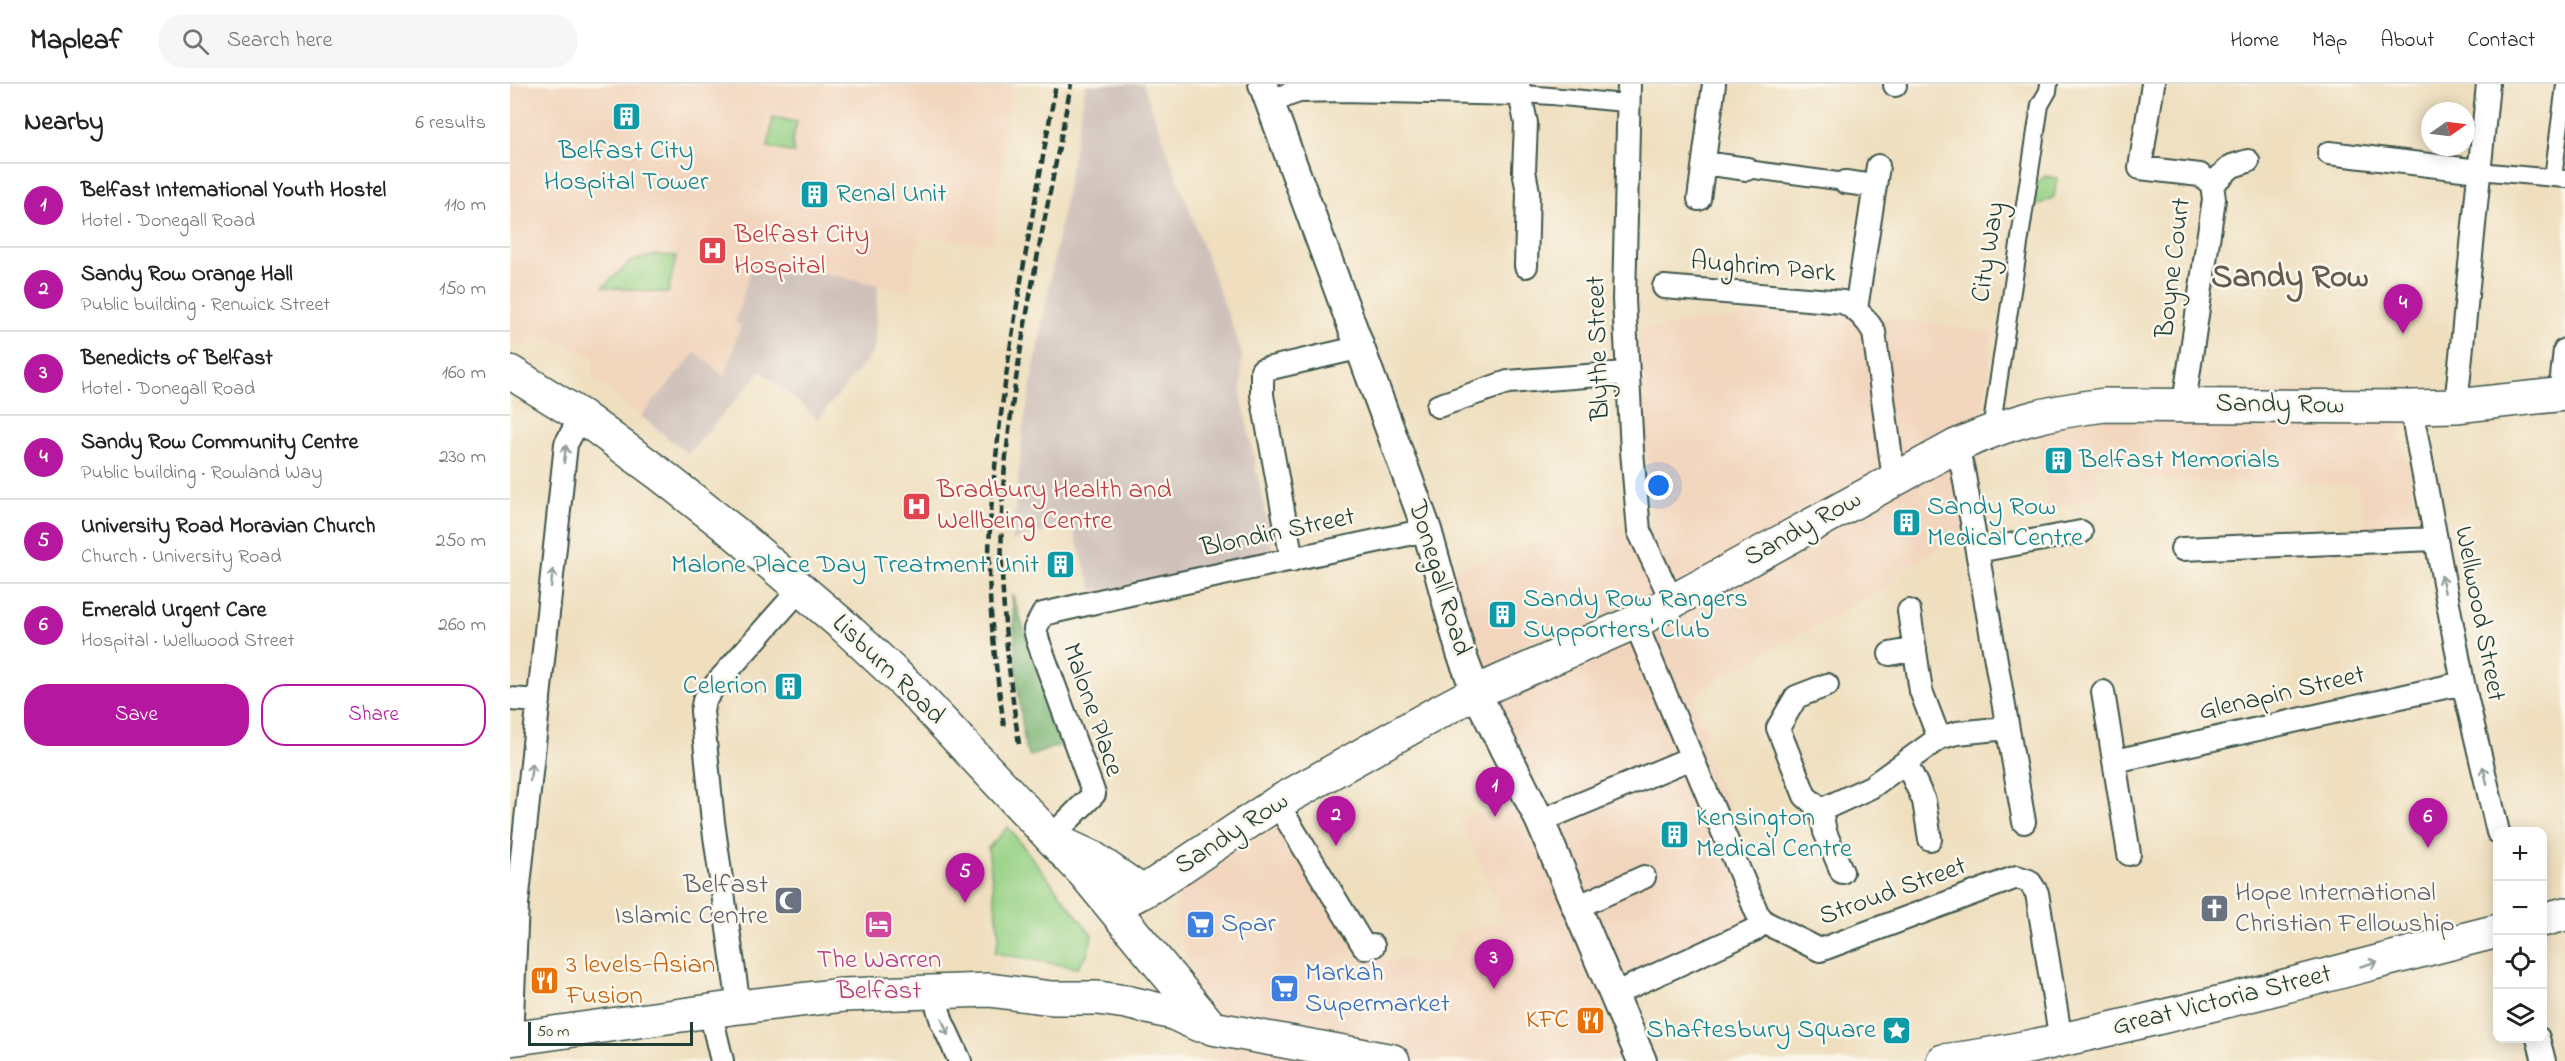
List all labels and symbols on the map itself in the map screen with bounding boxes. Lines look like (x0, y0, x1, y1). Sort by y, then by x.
building icon: Belfast City Hospital Tower (610, 100, 642, 132)
north arrow (2421, 102, 2475, 156)
place label: Belfast City Hospital Tower (544, 132, 709, 202)
place label: Renal Unit (836, 175, 947, 214)
building icon: Renal Unit (799, 178, 831, 210)
street label: Boyne Court (2146, 196, 2202, 341)
street label: City Way (1962, 199, 2016, 305)
place label: Belfast City Hospital (733, 216, 869, 286)
hospital icon: Belfast City Hospital (697, 235, 729, 267)
street label: Aughrim Park (1689, 242, 1837, 294)
district label: Sandy Row (2211, 254, 2369, 303)
street label: Blythe Street (1577, 275, 1621, 422)
pin: 4 (2384, 284, 2422, 334)
street label: Sandy Row (2215, 384, 2345, 426)
place label: Belfast Memorials (2078, 441, 2280, 480)
one-way arrow (560, 444, 571, 464)
building icon: Belfast Memorials (2042, 444, 2074, 476)
place label: Bradbury Health and Wellbeing Centre (936, 471, 1172, 541)
your location (1644, 471, 1673, 500)
street label: Sandy Row (1737, 481, 1869, 577)
place label: Sandy Row Medical Centre (1927, 488, 2084, 558)
hospital icon: Bradbury Health and Wellbeing Centre (900, 490, 932, 522)
street label: Donegall Road (1397, 495, 1481, 660)
street label: Blondin Street (1196, 498, 1359, 569)
building icon: Sandy Row Medical Centre (1890, 507, 1922, 539)
street label: Wellwood Street (2443, 523, 2515, 705)
place label: Malone Place Day Treatment Unit (671, 546, 1039, 585)
building icon: Malone Place Day Treatment Unit (1044, 549, 1076, 581)
one-way arrow (547, 568, 558, 588)
one-way arrow (2437, 575, 2448, 594)
place label: Sandy Row Rangers Supporters' Club (1523, 580, 1748, 650)
building icon: Sandy Row Rangers Supporters' Club (1486, 599, 1518, 631)
street label: Lisburn Road (822, 605, 954, 735)
street label: Malone Place (1051, 638, 1133, 783)
street label: Glenapin Street (2195, 656, 2369, 732)
place label: Celerion (683, 667, 767, 706)
building icon: Celerion (772, 670, 804, 702)
one-way arrow (526, 762, 537, 782)
one-way arrow (2478, 765, 2490, 784)
pin: 1 (1476, 768, 1514, 817)
street label: Sandy Row (1167, 783, 1297, 885)
pin: 2 (1316, 796, 1356, 846)
pin: 6 (2408, 798, 2448, 848)
place label: Kensington Medical Centre (1696, 799, 1853, 869)
building icon: Kensington Medical Centre (1659, 818, 1691, 850)
street label: Stroud Street (1814, 847, 1972, 937)
pin: 5 (946, 854, 984, 903)
place label: Belfast Islamic Centre (614, 866, 769, 936)
place label: Hope International Christian Fellowship (2235, 874, 2455, 944)
mosque icon: Belfast Islamic Centre (773, 885, 805, 917)
church icon: Hope International Christian Fellowship (2198, 893, 2230, 925)
place label: Spar (1221, 905, 1277, 944)
supermarket icon: Spar (1184, 908, 1216, 940)
hotel icon: The Warren Belfast (863, 909, 895, 941)
pin: 3 (1474, 940, 1514, 989)
place label: The Warren Belfast (817, 941, 941, 1011)
place label: 3 levels-Asian Fusion (565, 946, 715, 1016)
place label: Markah Supermarket (1305, 954, 1450, 1024)
street label: Great Victoria Street (2108, 955, 2336, 1047)
one-way arrow (2359, 958, 2378, 969)
restaurant icon: 3 levels-Asian Fusion (529, 965, 561, 997)
supermarket icon: Markah Supermarket (1268, 973, 1300, 1005)
place label: KFC (1526, 1001, 1569, 1040)
restaurant icon: KFC (1574, 1004, 1606, 1036)
place label: Shaftesbury Square (1646, 1011, 1877, 1050)
place icon: Shaftesbury Square (1881, 1014, 1913, 1046)
one-way arrow (940, 1017, 951, 1036)
scale bar (528, 1019, 693, 1046)

